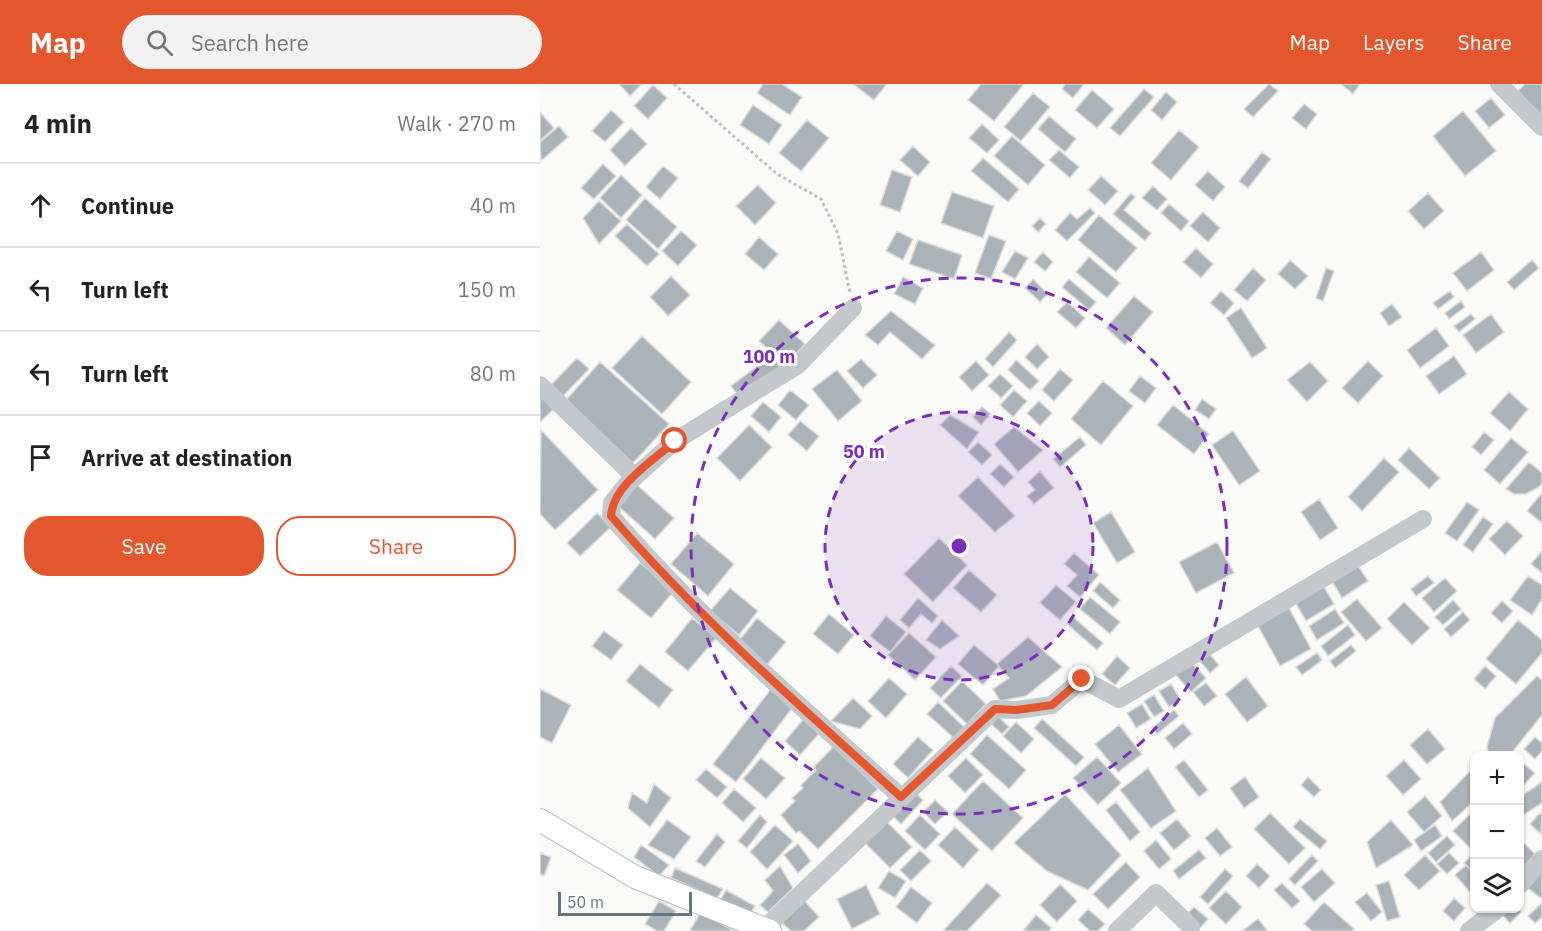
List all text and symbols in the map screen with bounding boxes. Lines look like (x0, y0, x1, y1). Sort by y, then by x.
search box (122, 15, 542, 69)
text: Map (30, 24, 86, 61)
icon: search (143, 26, 176, 59)
text: Search here (191, 28, 309, 57)
text: Map (1290, 28, 1330, 56)
text: Layers (1363, 28, 1425, 56)
text: Share (1458, 28, 1512, 56)
text: 4 min (24, 106, 92, 140)
text: Walk · 270 m (398, 110, 516, 137)
icon: ahead (24, 189, 57, 222)
text: Continue (81, 191, 174, 220)
text: 40 m (470, 192, 516, 219)
icon: left (24, 273, 57, 306)
text: Turn left (81, 275, 169, 304)
text: 150 m (458, 276, 516, 303)
text: 100 m (743, 345, 795, 368)
icon: left (24, 357, 57, 390)
text: Turn left (81, 359, 169, 388)
text: 80 m (470, 360, 516, 387)
route start (661, 427, 687, 453)
text: 50 m (843, 440, 885, 463)
icon: arrive (24, 441, 57, 474)
text: Arrive at destination (81, 443, 292, 472)
button: Save (24, 516, 264, 576)
button: Share (276, 516, 516, 576)
centre of rings (949, 536, 969, 556)
route end (1068, 665, 1094, 691)
map controls (1470, 751, 1524, 913)
button: + (1470, 751, 1524, 805)
button: − (1470, 805, 1524, 859)
button: layers (1470, 859, 1524, 913)
scale bar (558, 889, 692, 916)
text: 50 m (567, 892, 604, 912)

